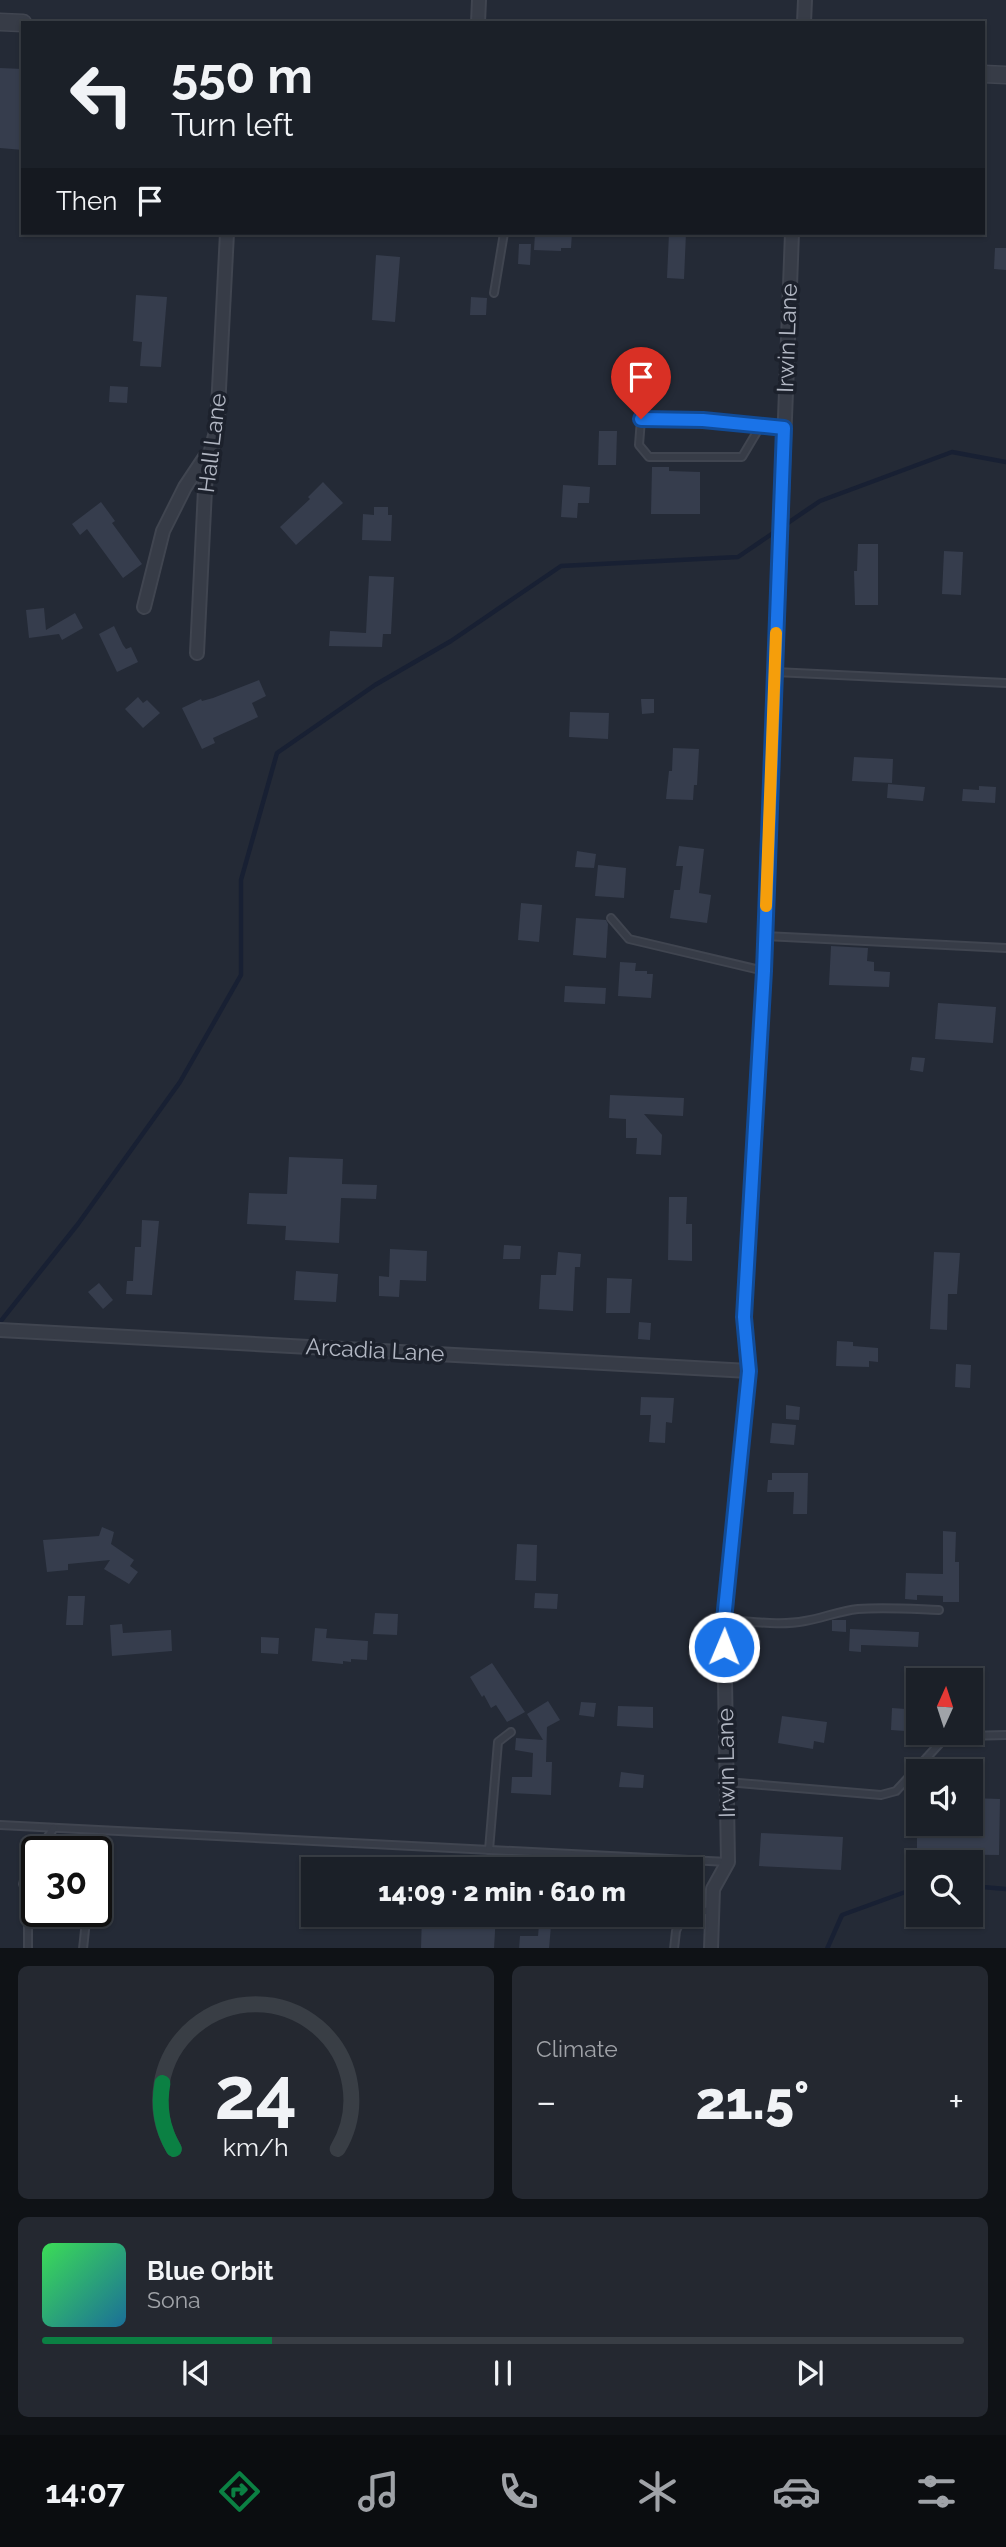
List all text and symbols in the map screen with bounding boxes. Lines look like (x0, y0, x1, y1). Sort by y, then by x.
text: 550 m (171, 47, 313, 104)
icon: left (56, 49, 147, 140)
text: Turn left (171, 106, 293, 143)
icon: arrive (131, 182, 169, 220)
text: Then (56, 186, 117, 216)
street label: Irwin Lane (771, 283, 802, 393)
pin (611, 347, 671, 419)
icon: arrive (622, 358, 660, 396)
street label: Hall Lane (192, 392, 231, 494)
street label: Arcadia Lane (305, 1332, 445, 1367)
position arrow (687, 1610, 761, 1684)
north arrow (906, 1668, 984, 1745)
map controls (906, 1668, 983, 1927)
street label: Irwin Lane (711, 1708, 740, 1818)
button: sound (906, 1759, 983, 1836)
speed limit sign: 30 (21, 1836, 112, 1927)
button: search (906, 1850, 983, 1927)
text: 14:09 · 2 min · 610 m (378, 1877, 626, 1907)
text: Climate (536, 2035, 618, 2062)
text: 24 (215, 2051, 297, 2136)
text: 21.5° (695, 2070, 809, 2131)
text: − (536, 2079, 556, 2124)
text: + (948, 2079, 964, 2124)
text: km/h (223, 2131, 289, 2161)
text: Blue Orbit (147, 2256, 274, 2286)
text: Sona (147, 2286, 201, 2313)
icon: previous (177, 2354, 215, 2392)
icon: pause (484, 2354, 522, 2392)
icon: next (791, 2354, 829, 2392)
icon: directions (215, 2467, 264, 2516)
icon: music (354, 2467, 403, 2516)
icon: phone (494, 2467, 543, 2516)
icon: climate (633, 2467, 682, 2516)
icon: car (772, 2467, 821, 2516)
icon: filters (912, 2467, 961, 2516)
text: 14:07 (45, 2473, 125, 2510)

